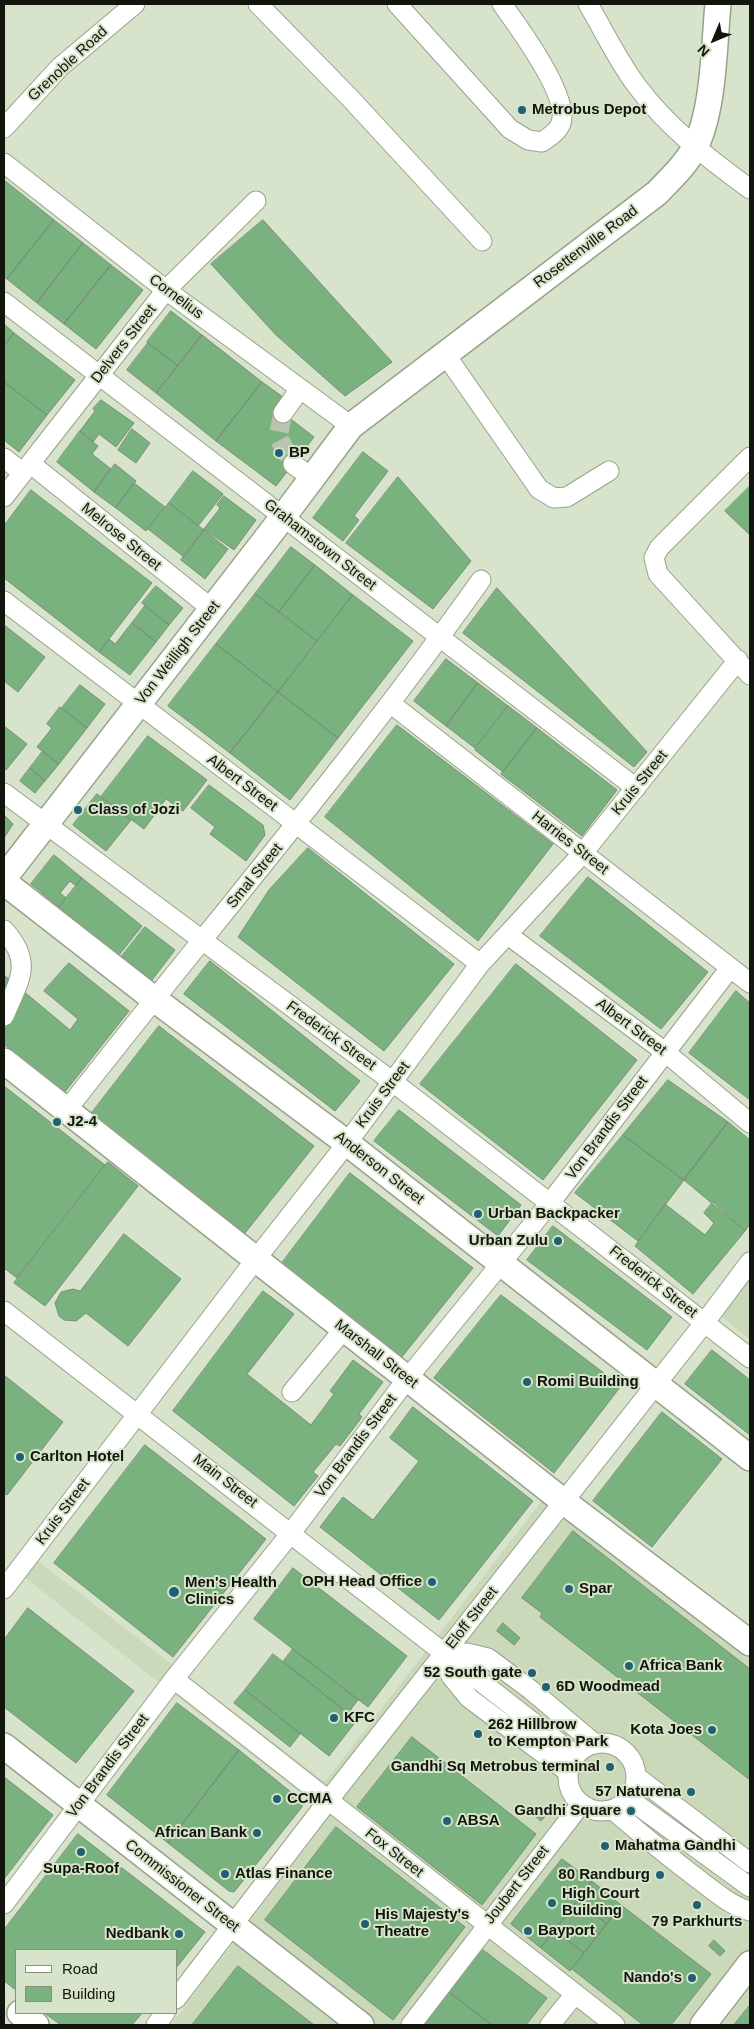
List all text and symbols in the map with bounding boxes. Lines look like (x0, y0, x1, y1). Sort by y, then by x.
north arrow (689, 15, 739, 65)
street label: Grenoble Road (25, 23, 111, 105)
text: N (694, 41, 713, 60)
place label: Metrobus Depot (532, 101, 646, 119)
marker: Metrobus Depot (516, 104, 528, 116)
street label: Rosettenville Road (530, 202, 642, 292)
street label: Cornelius (145, 271, 207, 323)
street label: Delvers Street (88, 301, 160, 387)
place label: BP (289, 444, 310, 462)
marker: BP (273, 447, 285, 459)
street label: Grahamstown Street (260, 496, 380, 594)
street label: Melrose Street (77, 499, 165, 575)
street label: Von Weilligh Street (132, 598, 224, 708)
street label: Kruis Street (608, 747, 672, 819)
street label: Albert Street (203, 751, 281, 815)
place label: Class of Jozi (88, 801, 180, 819)
marker: Class of Jozi (72, 804, 84, 816)
street label: Harries Street (528, 807, 612, 879)
street label: Smal Street (223, 840, 287, 912)
street label: Albert Street (592, 995, 670, 1059)
street label: Frederick Street (283, 997, 379, 1075)
street label: Kruis Street (352, 1058, 414, 1132)
street label: Von Brandis Street (562, 1073, 652, 1183)
place label: J2-4 (67, 1113, 97, 1131)
marker: J2-4 (51, 1116, 63, 1128)
street label: Anderson Street (331, 1128, 427, 1208)
place label: Urban Backpacker (488, 1205, 620, 1223)
marker: Urban Backpacker (472, 1208, 484, 1220)
place label: Urban Zulu (469, 1232, 548, 1250)
marker: Urban Zulu (552, 1235, 564, 1247)
street label: Frederick Street (605, 1242, 701, 1322)
street label: Marshall Street (331, 1316, 421, 1392)
place label: Romi Building (537, 1373, 639, 1391)
marker: Romi Building (521, 1376, 533, 1388)
street label: Von Brandis Street (311, 1391, 401, 1501)
place label: Carlton Hotel (30, 1448, 124, 1466)
street label: Main Street (189, 1450, 261, 1512)
marker: Carlton Hotel (14, 1451, 26, 1463)
street label: Kruis Street (32, 1475, 94, 1549)
place label: OPH Head Office (302, 1573, 422, 1591)
place label: Men's Health Clinics (185, 1574, 277, 1609)
marker: OPH Head Office (426, 1576, 438, 1588)
place label: Spar (579, 1580, 612, 1598)
street label: Eloff Street (442, 1583, 502, 1653)
marker: Spar (563, 1583, 575, 1595)
marker: Men's Health Clinics (167, 1585, 181, 1599)
place label: Africa Bank (639, 1657, 722, 1675)
marker: Africa Bank (623, 1660, 635, 1672)
place label: 52 South gate (424, 1664, 522, 1682)
marker: 52 South gate (526, 1667, 538, 1679)
place label: 6D Woodmead (556, 1678, 660, 1696)
marker: 6D Woodmead (540, 1681, 552, 1693)
place label: KFC (344, 1709, 375, 1727)
street label: Von Brandis Street (63, 1711, 153, 1821)
marker: KFC (328, 1712, 340, 1724)
place label: 262 Hillbrow to Kempton Park (488, 1716, 608, 1751)
place label: Kota Joes (630, 1721, 702, 1739)
marker: Kota Joes (706, 1724, 718, 1736)
marker: 262 Hillbrow to Kempton Park (472, 1728, 484, 1740)
place label: Gandhi Sq Metrobus terminal (391, 1758, 600, 1776)
marker: Gandhi Sq Metrobus terminal (604, 1761, 616, 1773)
place label: 57 Naturena (595, 1783, 681, 1801)
marker: 57 Naturena (685, 1786, 697, 1798)
place label: CCMA (287, 1790, 332, 1808)
marker: CCMA (271, 1793, 283, 1805)
place label: Gandhi Square (514, 1802, 621, 1820)
marker: Gandhi Square (625, 1805, 637, 1817)
place label: ABSA (457, 1812, 500, 1830)
marker: ABSA (441, 1815, 453, 1827)
place label: African Bank (154, 1824, 247, 1842)
street label: Fox Street (361, 1825, 427, 1881)
marker: African Bank (251, 1827, 263, 1839)
street label: Commissioner Street (121, 1836, 243, 1936)
place label: Mahatma Gandhi (615, 1837, 736, 1855)
marker: Mahatma Gandhi (599, 1840, 611, 1852)
street label: Joubert Street (481, 1842, 553, 1928)
marker: Supa-Roof (75, 1846, 87, 1858)
place label: Supa-Roof (43, 1860, 119, 1878)
place label: Atlas Finance (235, 1865, 333, 1883)
place label: 80 Randburg (558, 1866, 650, 1884)
marker: Atlas Finance (219, 1868, 231, 1880)
marker: 80 Randburg (654, 1869, 666, 1881)
place label: High Court Building (562, 1885, 639, 1920)
marker: High Court Building (546, 1897, 558, 1909)
marker: 79 Parkhurts (691, 1899, 703, 1911)
place label: His Majesty's Theatre (375, 1906, 469, 1941)
place label: 79 Parkhurts (652, 1913, 742, 1931)
marker: His Majesty's Theatre (359, 1918, 371, 1930)
place label: Bayport (538, 1922, 595, 1940)
place label: Nedbank (106, 1925, 169, 1943)
marker: Bayport (522, 1925, 534, 1937)
marker: Nedbank (173, 1928, 185, 1940)
legend (15, 1949, 178, 2014)
text: Road (62, 1960, 98, 1977)
place label: Nando's (623, 1969, 682, 1987)
marker: Nando's (686, 1972, 698, 1984)
text: Building (62, 1985, 115, 2002)

